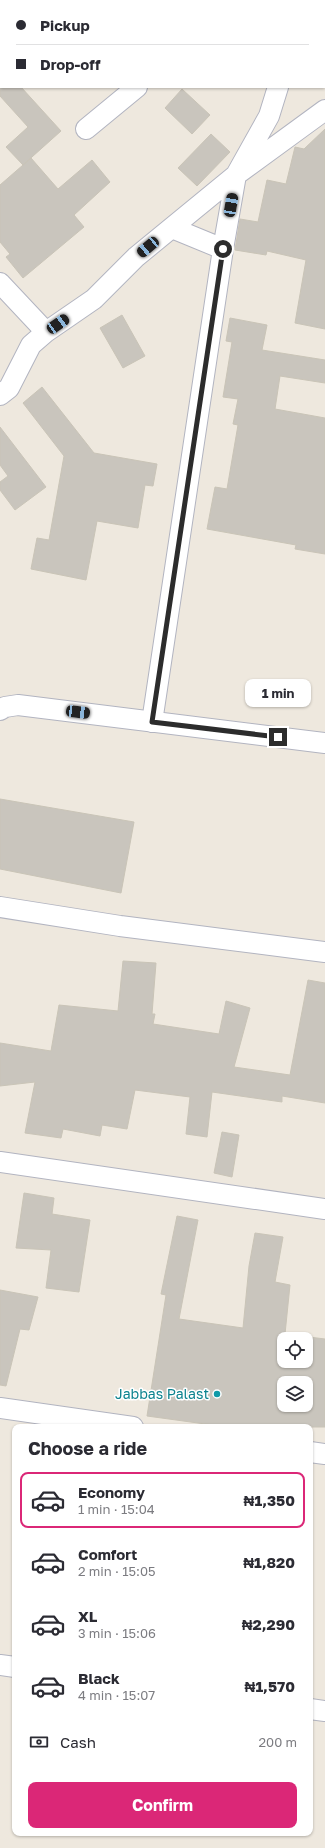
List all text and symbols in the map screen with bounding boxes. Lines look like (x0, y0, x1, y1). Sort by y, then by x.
text: Pickup (40, 16, 90, 34)
text: Drop-off (40, 55, 100, 73)
car (223, 192, 239, 218)
car (135, 235, 161, 259)
route start (214, 240, 232, 258)
car (45, 312, 71, 336)
callout: 1 min (245, 679, 311, 707)
text: 1 min (262, 685, 294, 701)
car (65, 705, 91, 719)
route end (269, 728, 287, 746)
map controls (277, 1332, 313, 1412)
button: locate (277, 1332, 313, 1368)
button: layers (277, 1376, 313, 1412)
place label: Jabbas Palast (115, 1385, 209, 1402)
marker: Jabbas Palast (212, 1389, 222, 1399)
text: Choose a ride (28, 1437, 147, 1459)
icon: car (30, 1482, 66, 1518)
text: Economy (78, 1483, 145, 1501)
text: ₦1,350 (244, 1491, 295, 1509)
text: 1 min · 15:04 (78, 1501, 155, 1517)
icon: car (30, 1544, 66, 1580)
text: Comfort (78, 1545, 137, 1563)
text: ₦1,820 (243, 1553, 295, 1571)
text: 2 min · 15:05 (78, 1563, 156, 1579)
icon: car (30, 1606, 66, 1642)
text: XL (78, 1607, 97, 1625)
text: ₦2,290 (242, 1615, 295, 1633)
text: 3 min · 15:06 (78, 1625, 156, 1641)
icon: car (30, 1668, 66, 1704)
text: Black (78, 1669, 120, 1687)
text: ₦1,570 (245, 1677, 295, 1695)
text: 4 min · 15:07 (78, 1687, 155, 1703)
icon: cash (28, 1731, 50, 1753)
text: Cash (60, 1733, 96, 1751)
text: 200 m (259, 1734, 297, 1750)
button: Confirm (28, 1782, 297, 1828)

